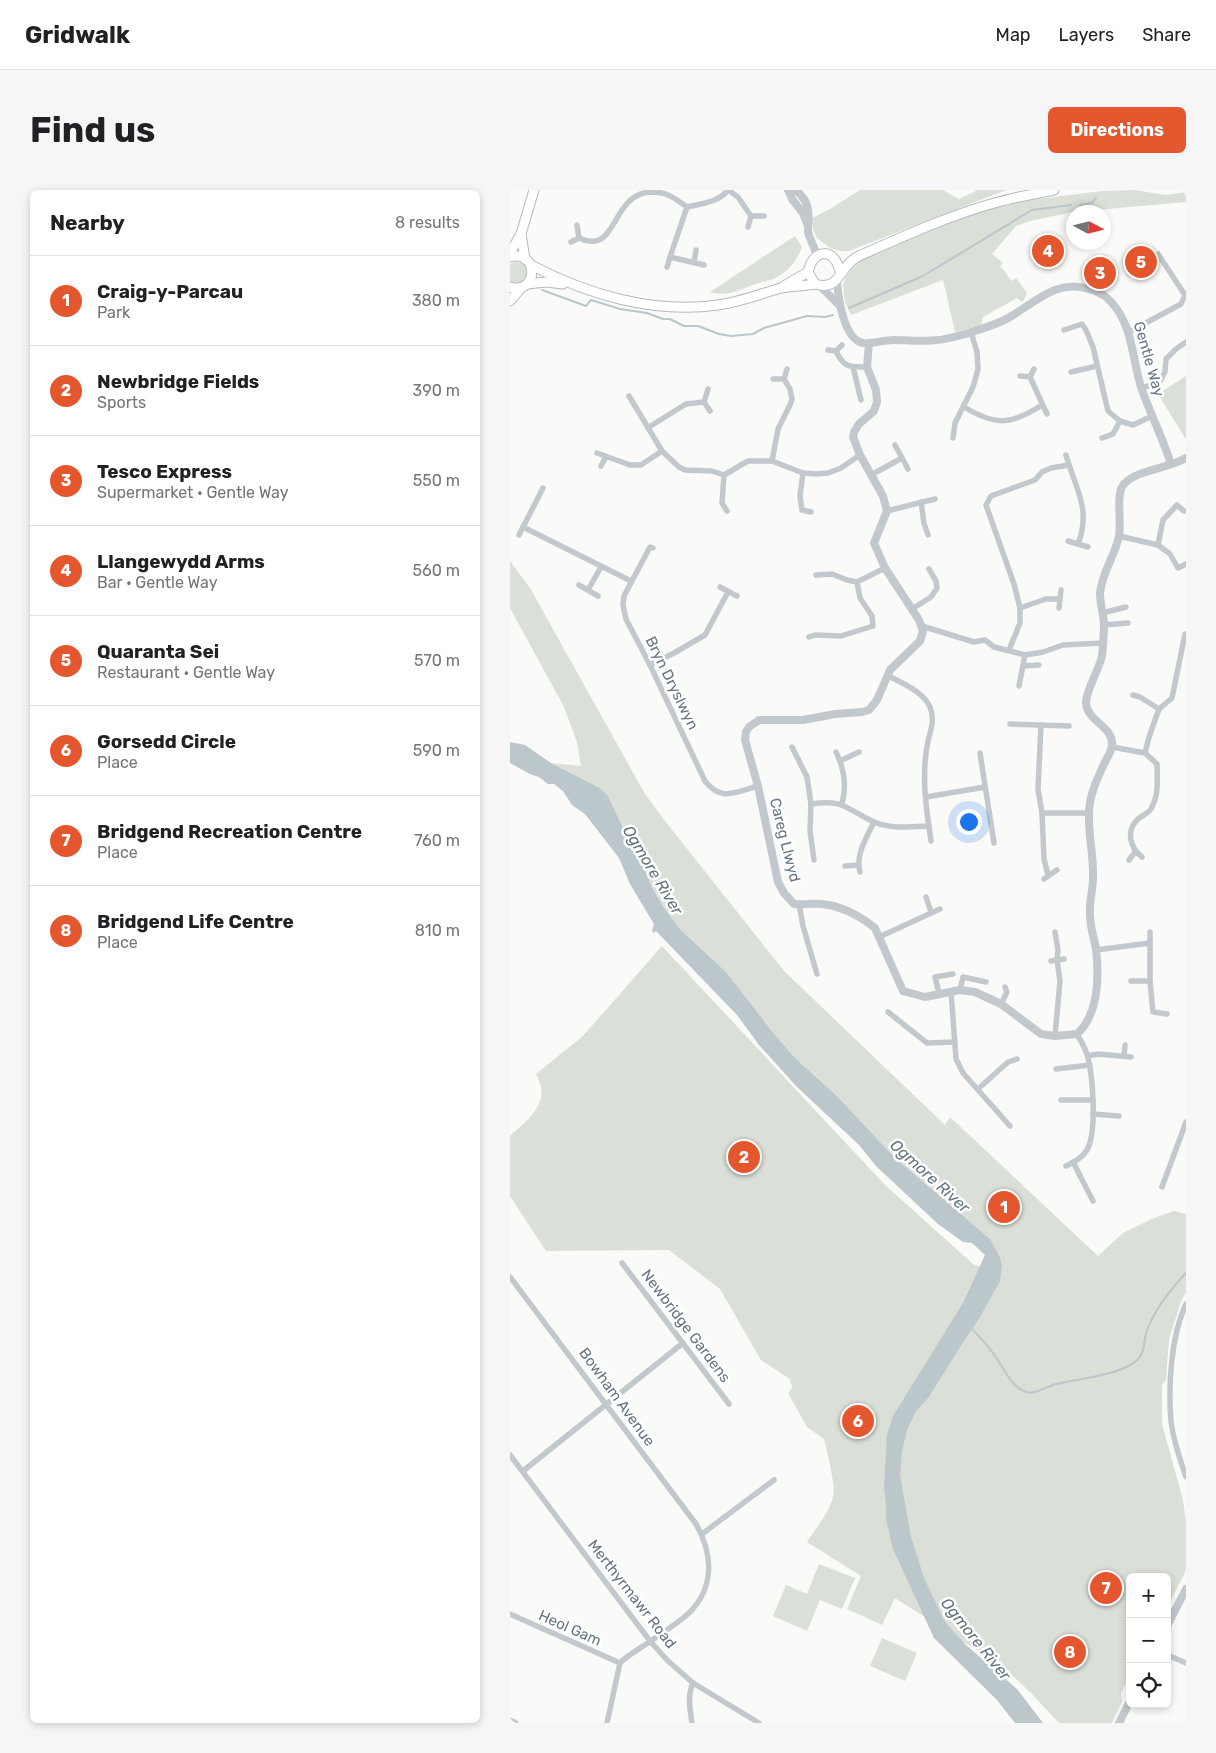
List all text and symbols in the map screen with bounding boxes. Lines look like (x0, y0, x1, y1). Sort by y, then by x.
text: Gridwalk (25, 21, 130, 49)
text: Map (996, 24, 1031, 46)
text: Layers (1059, 24, 1114, 46)
text: Share (1142, 24, 1191, 46)
button: Directions (1048, 107, 1186, 153)
text: Find us (30, 109, 155, 151)
north arrow (1066, 205, 1111, 250)
text: Nearby (50, 210, 125, 235)
text: 8 results (395, 213, 460, 232)
pin: 4 (1032, 232, 1064, 270)
pin: 5 (1125, 243, 1157, 281)
pin: 3 (1084, 254, 1116, 292)
text: Craig-y-Parcau (97, 280, 243, 303)
text: 1 (62, 291, 70, 310)
text: 380 m (412, 291, 460, 310)
text: Park (97, 303, 130, 322)
street label: Gentle Way (1130, 320, 1168, 398)
text: Newbridge Fields (97, 370, 259, 393)
text: 2 (61, 381, 71, 400)
text: 390 m (413, 381, 460, 400)
text: Sports (97, 393, 146, 412)
text: Tesco Express (97, 460, 232, 483)
text: 3 (61, 471, 71, 490)
text: 550 m (413, 471, 460, 490)
text: Supermarket · Gentle Way (97, 483, 289, 502)
text: Llangewydd Arms (97, 550, 265, 573)
text: 4 (61, 561, 71, 580)
text: 560 m (413, 561, 460, 580)
text: Bar · Gentle Way (97, 573, 218, 592)
street label: Bryn Dryslwyn (642, 633, 702, 733)
text: Quaranta Sei (97, 640, 219, 663)
text: 5 (61, 651, 71, 670)
text: 570 m (414, 651, 460, 670)
text: Restaurant · Gentle Way (97, 663, 275, 682)
text: Gorsedd Circle (97, 730, 236, 753)
text: 6 (61, 741, 71, 760)
text: 590 m (413, 741, 460, 760)
text: Place (97, 753, 138, 772)
street label: Careg Llwyd (766, 796, 804, 884)
your location (956, 809, 982, 835)
text: Bridgend Recreation Centre (97, 820, 362, 843)
water label: Ogmore River (619, 822, 688, 919)
text: 7 (61, 831, 71, 850)
text: 760 m (414, 831, 460, 850)
text: Place (97, 843, 138, 862)
text: Bridgend Life Centre (97, 910, 294, 933)
text: 8 (61, 921, 71, 940)
text: 810 m (415, 921, 460, 940)
text: Place (97, 933, 138, 952)
water label: Ogmore River (886, 1135, 974, 1217)
pin: 2 (728, 1138, 760, 1176)
pin: 1 (988, 1188, 1020, 1226)
street label: Newbridge Gardens (638, 1266, 735, 1386)
street label: Bowham Avenue (575, 1344, 659, 1450)
pin: 6 (842, 1402, 874, 1440)
street label: Merthyrmawr Road (584, 1536, 680, 1652)
pin: 7 (1090, 1569, 1122, 1607)
map controls (1126, 1573, 1171, 1708)
button: + (1126, 1573, 1171, 1618)
water label: Ogmore River (937, 1594, 1016, 1685)
street label: Heol Gam (536, 1606, 604, 1650)
button: − (1126, 1618, 1171, 1663)
pin: 8 (1054, 1633, 1086, 1671)
button: locate (1126, 1663, 1171, 1708)

